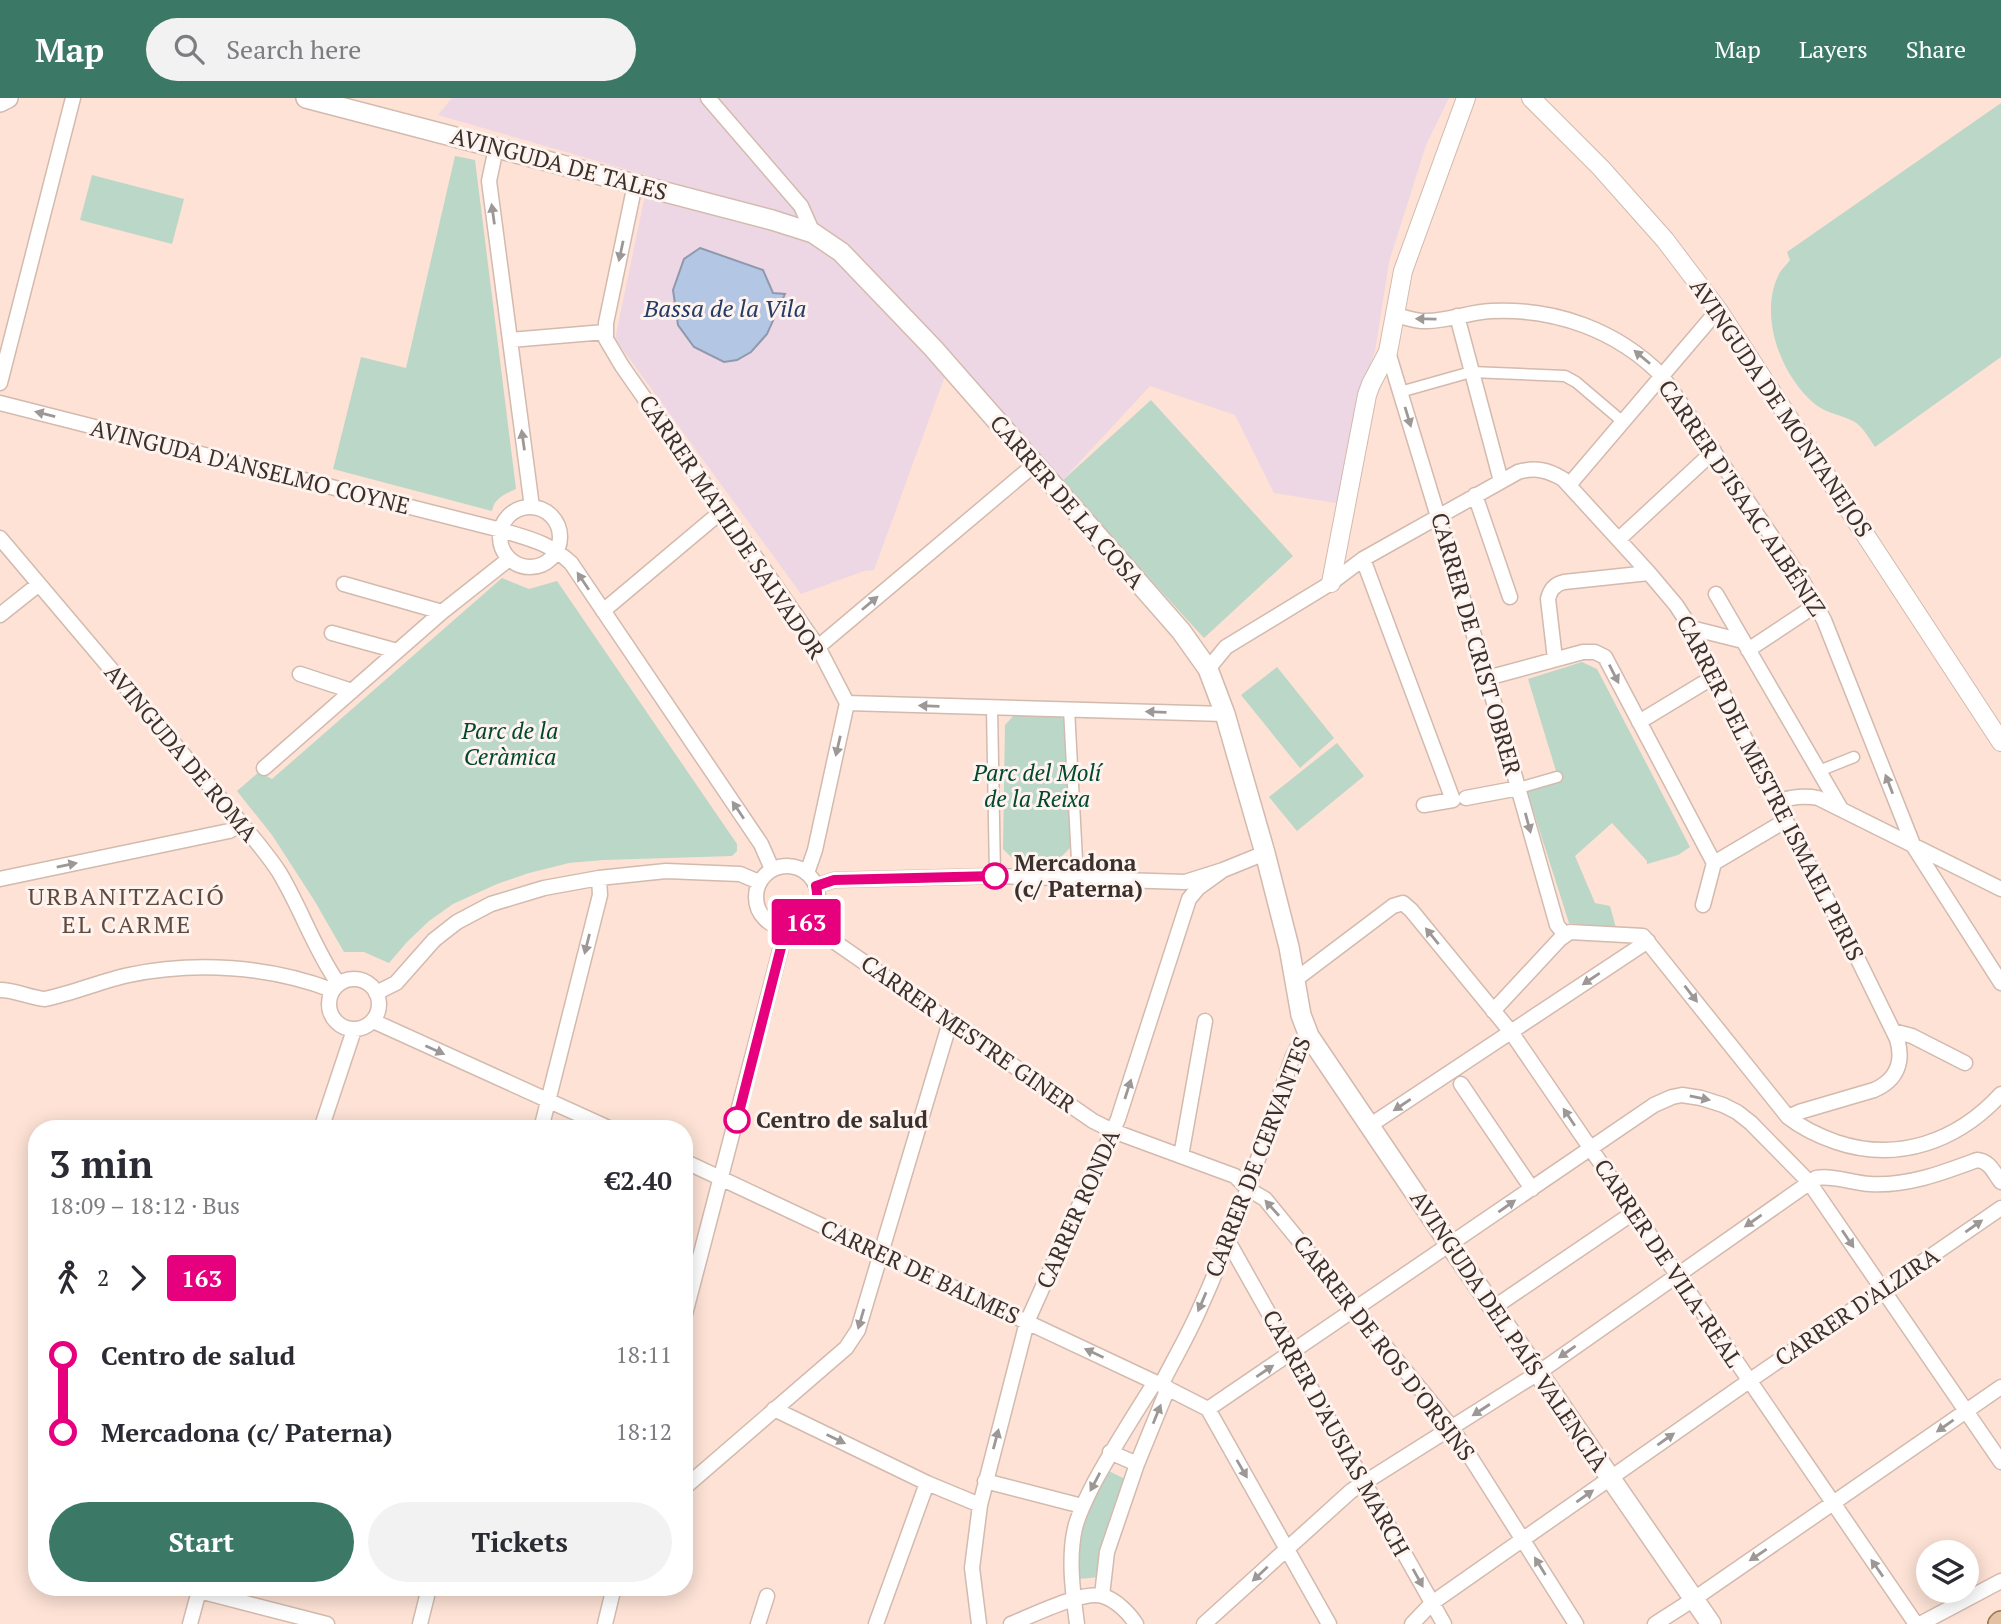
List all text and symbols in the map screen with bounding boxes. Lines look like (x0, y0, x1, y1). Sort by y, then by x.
search box (146, 18, 636, 81)
text: Map (35, 28, 104, 71)
icon: search (170, 30, 208, 68)
text: Search here (226, 32, 361, 66)
text: Map (1714, 33, 1761, 65)
text: Layers (1799, 33, 1868, 65)
text: Share (1906, 33, 1966, 65)
street label: AVINGUDA DE TALES (447, 120, 671, 207)
one-way arrow (487, 203, 498, 225)
one-way arrow (616, 240, 627, 262)
street label: AVINGUDA DE MONTANEJOS (1683, 272, 1880, 543)
water label: Bassa de la Vila (643, 292, 806, 324)
one-way arrow (1415, 314, 1437, 325)
one-way arrow (1633, 350, 1650, 365)
street label: CARRER D'ISAAC ALBÉNIZ (1652, 373, 1833, 622)
street label: CARRER MATILDE SALVADOR (632, 389, 833, 665)
one-way arrow (1403, 407, 1413, 428)
street label: CARRER DE LA COSA (983, 408, 1152, 595)
one-way arrow (34, 409, 55, 419)
street label: AVINGUDA D'ANSELMO COYNE (87, 412, 413, 521)
one-way arrow (517, 429, 528, 451)
street label: CARRER DE CRIST OBRER (1424, 509, 1529, 779)
one-way arrow (576, 572, 590, 590)
one-way arrow (861, 595, 879, 611)
street label: CARRER DEL MESTRE ISMAEL PERIS (1669, 610, 1871, 966)
street label: AVINGUDA DE ROMA (98, 657, 265, 848)
one-way arrow (1608, 664, 1620, 684)
one-way arrow (918, 700, 940, 711)
one-way arrow (1145, 706, 1167, 717)
park label: Parc de la Ceràmica (461, 715, 558, 772)
one-way arrow (833, 735, 844, 757)
park label: Parc del Molí de la Reixa (972, 757, 1104, 814)
one-way arrow (1883, 773, 1894, 794)
one-way arrow (731, 801, 745, 819)
one-way arrow (1524, 813, 1534, 834)
place label: Mercadona (c/ Paterna) (1014, 847, 1143, 904)
one-way arrow (56, 860, 78, 871)
marker: Mercadona (c/ Paterna) (982, 863, 1008, 889)
district label: URBANITZACIÓ EL CARME (28, 880, 226, 940)
line badge: 163 (766, 899, 846, 945)
text: 163 (786, 906, 826, 938)
one-way arrow (1425, 927, 1440, 944)
one-way arrow (581, 933, 592, 955)
street label: CARRER MESTRE GINER (855, 948, 1082, 1120)
one-way arrow (1582, 972, 1601, 985)
one-way arrow (1683, 985, 1698, 1003)
street label: CARRER DE CERVANTES (1197, 1032, 1318, 1281)
one-way arrow (425, 1044, 445, 1056)
one-way arrow (1123, 1079, 1133, 1100)
one-way arrow (1689, 1093, 1711, 1104)
one-way arrow (1392, 1098, 1412, 1111)
place label: Centro de salud (756, 1104, 928, 1135)
marker: Centro de salud (724, 1107, 750, 1133)
one-way arrow (1562, 1108, 1576, 1126)
street label: CARRER RONDA (1029, 1124, 1127, 1293)
text: 3 min (49, 1139, 153, 1189)
street label: CARRER DE VILA-REAL (1587, 1153, 1750, 1373)
text: €2.40 (606, 1163, 672, 1197)
street label: AVINGUDA DEL PAÍS VALENCIÀ (1404, 1184, 1615, 1478)
text: 18:09 – 18:12 · Bus (49, 1190, 240, 1221)
one-way arrow (1265, 1200, 1281, 1217)
one-way arrow (1497, 1200, 1517, 1213)
street label: CARRER DE BALMES (816, 1212, 1025, 1331)
one-way arrow (1744, 1214, 1762, 1228)
one-way arrow (1965, 1219, 1983, 1233)
street label: CARRER DE ROS D'ORSINS (1286, 1228, 1482, 1467)
one-way arrow (1841, 1230, 1855, 1248)
street label: CARRER D'ALZIRA (1769, 1240, 1945, 1373)
icon: walk (49, 1259, 87, 1297)
icon: forward (119, 1259, 157, 1297)
text: 2 (97, 1262, 109, 1293)
text: 163 (181, 1262, 222, 1294)
one-way arrow (1197, 1292, 1208, 1313)
street label: CARRER D'AUSIÀS MARCH (1256, 1304, 1417, 1562)
one-way arrow (855, 1309, 865, 1330)
text: Centro de salud (101, 1338, 295, 1372)
text: 18:11 (615, 1339, 672, 1370)
one-way arrow (1558, 1345, 1576, 1359)
one-way arrow (1084, 1347, 1104, 1359)
one-way arrow (1256, 1364, 1274, 1378)
one-way arrow (1472, 1403, 1490, 1417)
one-way arrow (1151, 1404, 1163, 1424)
text: Mercadona (c/ Paterna) (101, 1415, 392, 1449)
text: 18:12 (615, 1416, 672, 1447)
one-way arrow (1936, 1419, 1954, 1433)
one-way arrow (991, 1428, 1002, 1450)
one-way arrow (1657, 1432, 1675, 1446)
one-way arrow (826, 1433, 846, 1444)
one-way arrow (1236, 1459, 1248, 1478)
one-way arrow (1089, 1472, 1100, 1492)
one-way arrow (1576, 1489, 1594, 1503)
button: Start (49, 1502, 354, 1582)
button: Tickets (368, 1502, 672, 1582)
map controls (1916, 1540, 1979, 1603)
button: layers (1916, 1540, 1979, 1603)
one-way arrow (1749, 1548, 1767, 1562)
one-way arrow (1533, 1557, 1546, 1576)
one-way arrow (1870, 1559, 1884, 1577)
one-way arrow (1252, 1565, 1269, 1581)
one-way arrow (1412, 1568, 1424, 1588)

